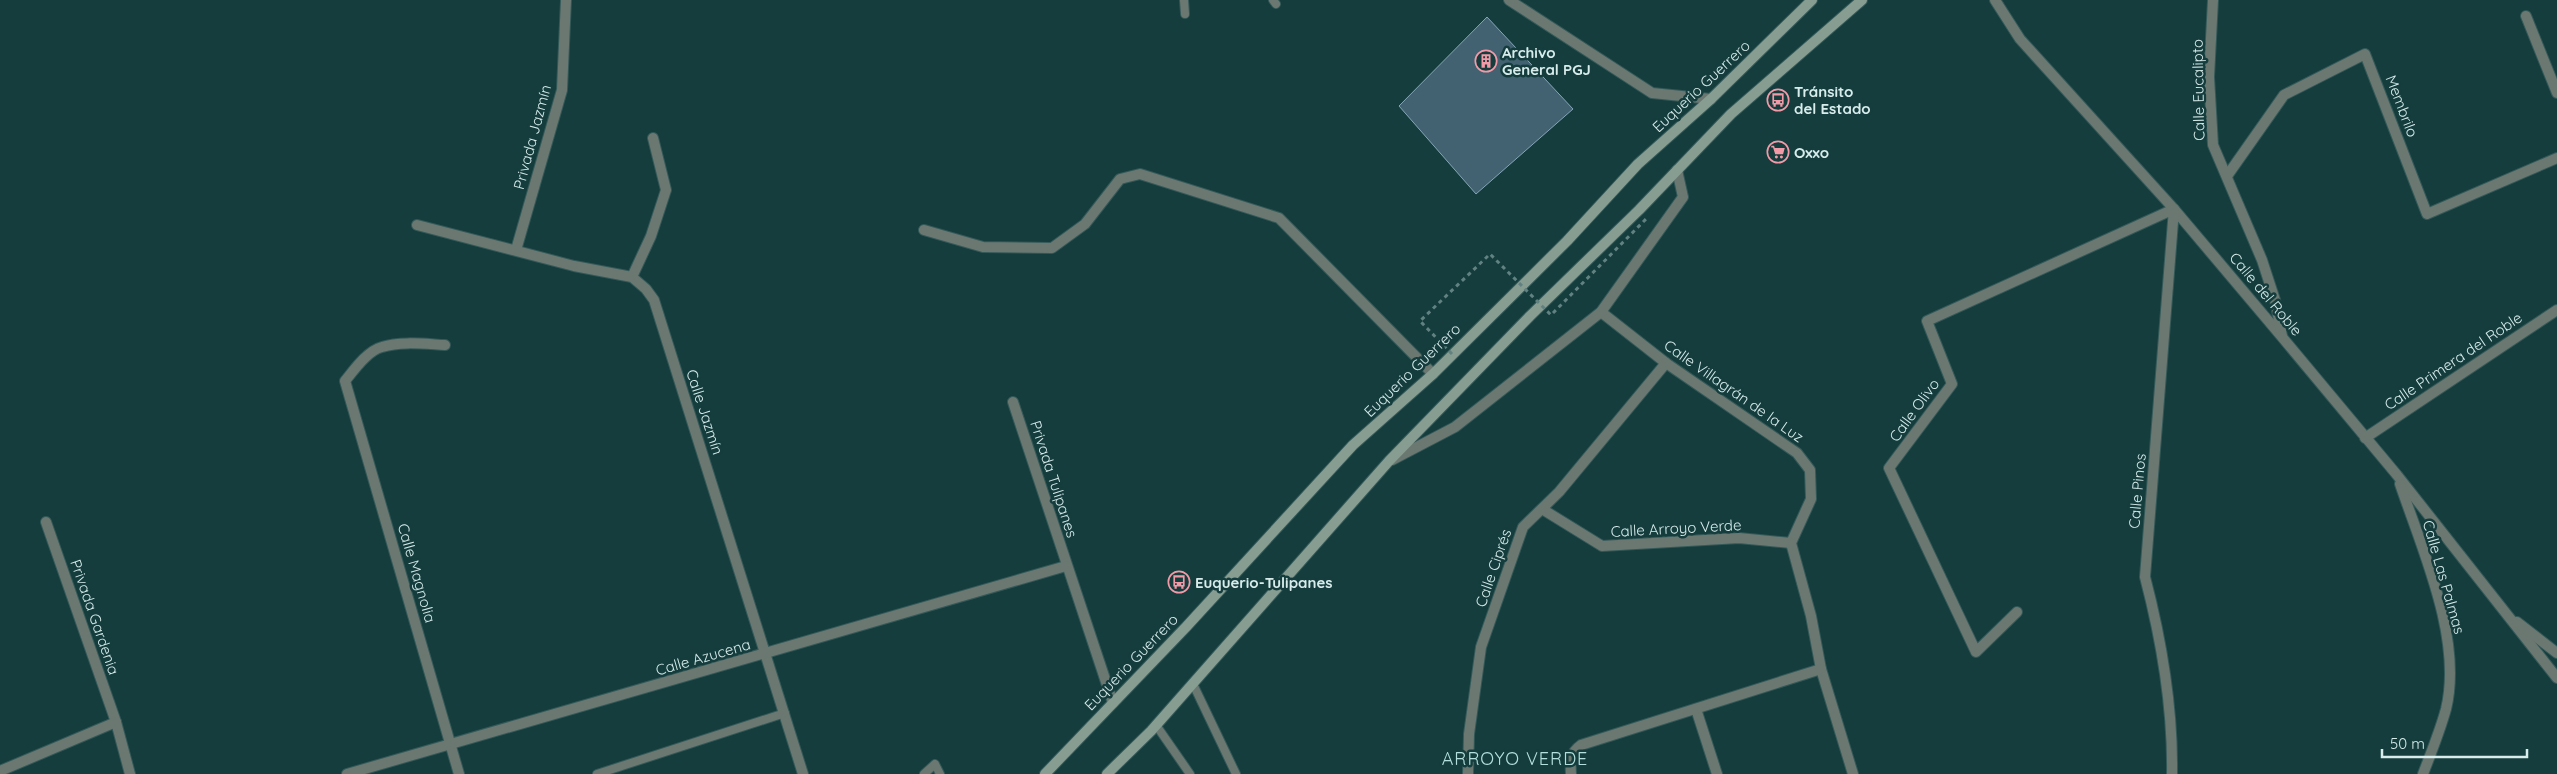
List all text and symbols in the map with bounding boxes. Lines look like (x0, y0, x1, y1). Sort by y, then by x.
street label: Euquerio Guerrero (1648, 36, 1754, 136)
street label: Calle Eucalipto (2188, 39, 2208, 141)
place label: Archivo General PGJ (1502, 43, 1591, 79)
building icon: Archivo General PGJ (1474, 49, 1498, 73)
street label: Membrilo (2381, 72, 2423, 140)
place label: Tránsito del Estado (1794, 82, 1871, 118)
street label: Privada Jazmín (509, 83, 555, 191)
bus stop icon: Tránsito del Estado (1766, 88, 1790, 112)
supermarket icon: Oxxo (1766, 140, 1790, 164)
place label: Oxxo (1794, 143, 1829, 162)
street label: Calle del Roble (2226, 248, 2306, 340)
street label: Calle Primera del Roble (2381, 308, 2525, 414)
street label: Euquerio Guerrero (1360, 319, 1464, 421)
street label: Calle Villagrán de la Luz (1660, 336, 1808, 446)
street label: Calle Jazmín (682, 367, 728, 457)
street label: Calle Olivo (1885, 375, 1943, 445)
street label: Privada Tulipanes (1026, 418, 1082, 540)
street label: Calle Pinos (2124, 453, 2150, 529)
street label: Calle Arroyo Verde (1610, 515, 1742, 541)
street label: Calle Las Palmas (2419, 518, 2469, 636)
street label: Calle Magnolia (394, 521, 440, 625)
street label: Calle Ciprés (1471, 526, 1515, 610)
street label: Privada Gardenia (66, 557, 124, 677)
bus stop icon: Euquerio-Tulipanes (1167, 570, 1191, 594)
place label: Euquerio-Tulipanes (1195, 573, 1333, 592)
street label: Euquerio Guerrero (1080, 610, 1182, 714)
street label: Calle Azucena (653, 634, 753, 680)
scale bar (2382, 726, 2527, 758)
text: 50 m (2390, 734, 2425, 753)
district label: ARROYO VERDE (1442, 747, 1588, 770)

